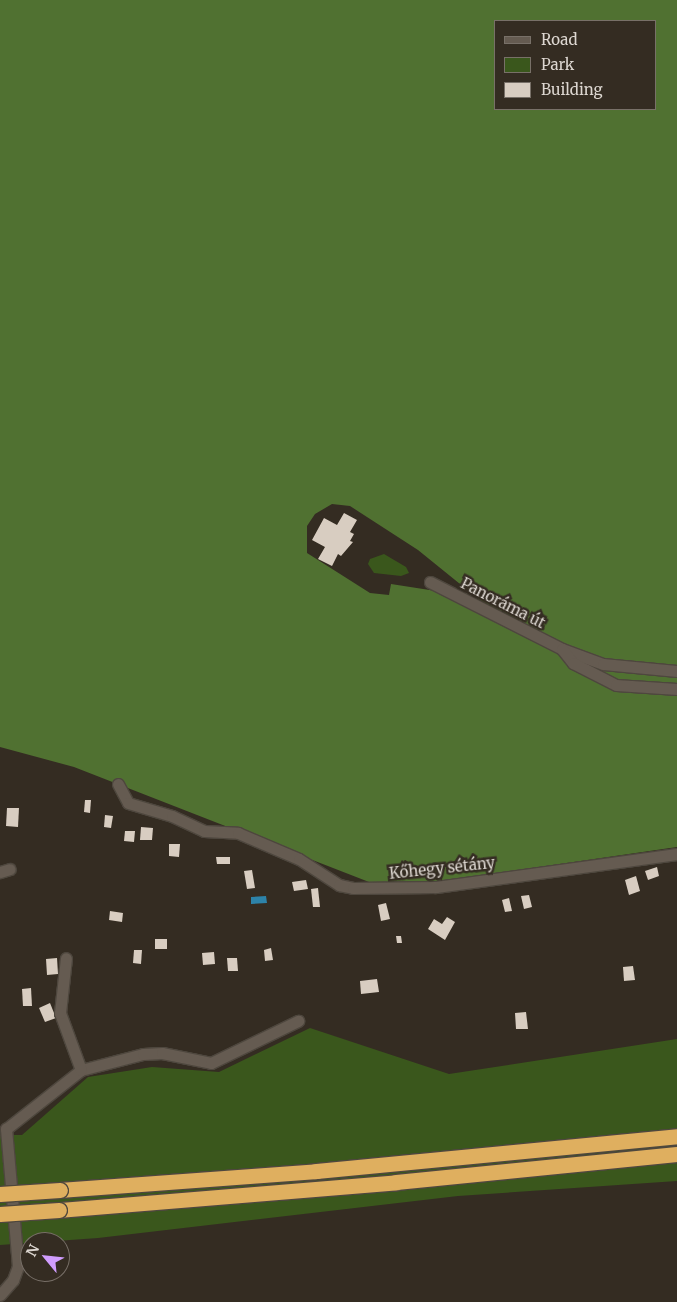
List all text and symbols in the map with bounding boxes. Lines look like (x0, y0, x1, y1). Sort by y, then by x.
legend (494, 20, 657, 110)
text: Road (541, 30, 577, 49)
text: Park (541, 55, 574, 74)
text: Building (541, 80, 603, 99)
street label: Panoráma út (458, 574, 548, 632)
street label: Kőhegy sétány (388, 853, 496, 883)
north arrow (20, 1232, 70, 1282)
text: N (22, 1241, 43, 1260)

